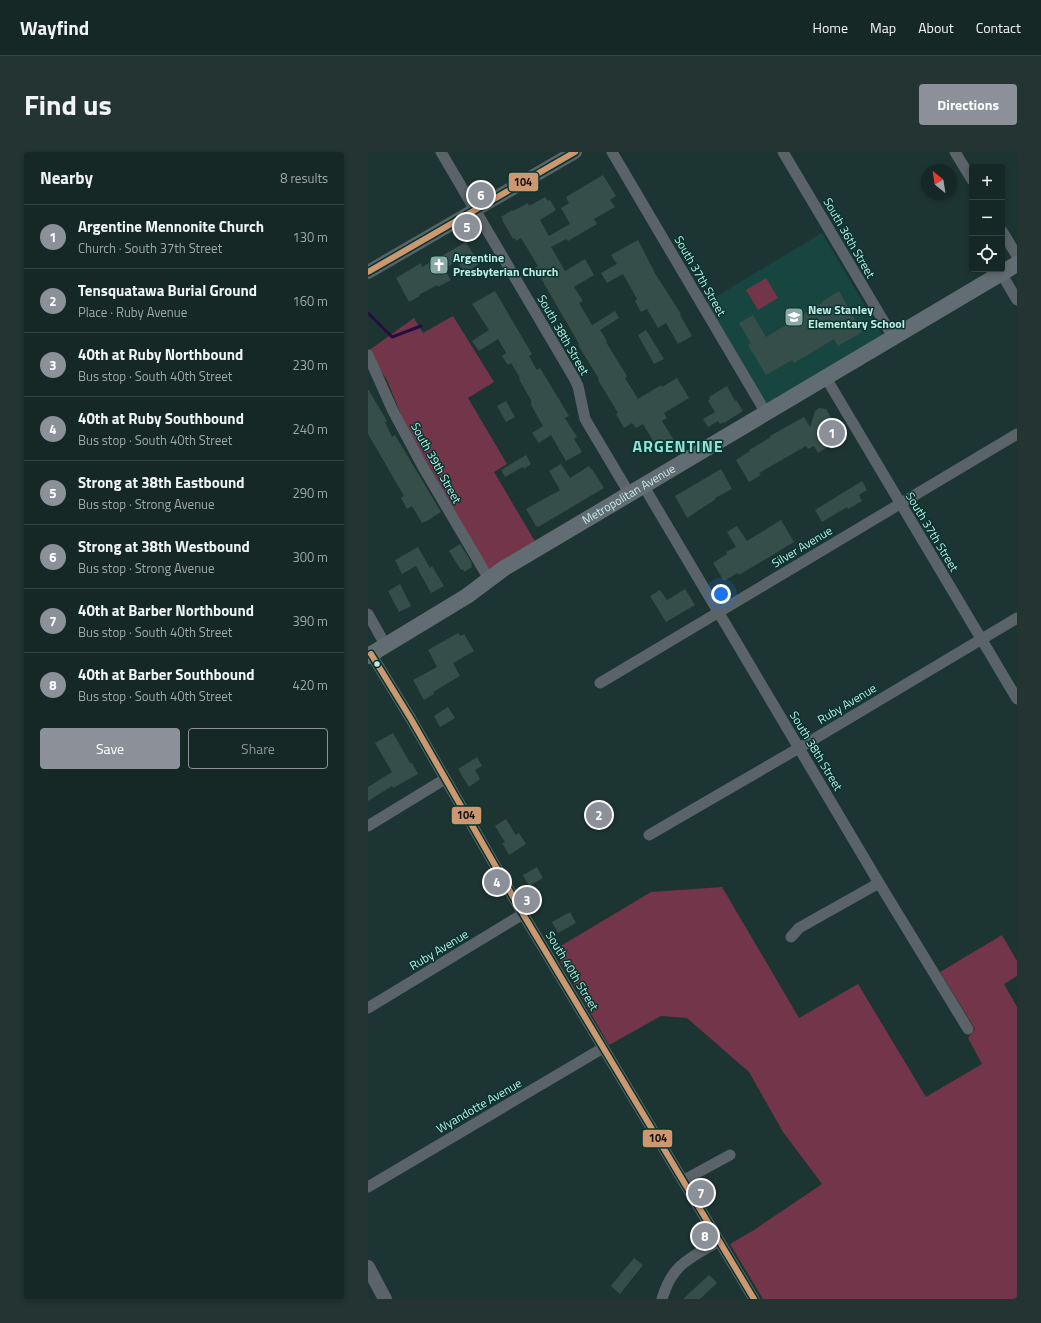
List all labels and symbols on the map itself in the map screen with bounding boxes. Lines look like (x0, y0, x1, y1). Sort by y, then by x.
north arrow (921, 164, 957, 200)
line badge: 104 (508, 172, 539, 192)
text: 104 (514, 174, 532, 190)
pin: 6 (468, 180, 494, 210)
street label: South 36th Street (819, 194, 881, 282)
pin: 5 (454, 212, 480, 242)
street label: South 37th Street (670, 232, 732, 320)
place label: Argentine Presbyterian Church (453, 248, 558, 281)
church icon: Argentine Presbyterian Church (428, 254, 450, 276)
street label: South 38th Street (533, 291, 595, 379)
place label: New Stanley Elementary School (808, 300, 905, 333)
school or university icon: New Stanley Elementary School (783, 306, 805, 328)
pin: 1 (819, 418, 845, 448)
street label: South 39th Street (406, 419, 467, 507)
district label: ARGENTINE (632, 434, 724, 458)
street label: Metropolitan Avenue (578, 459, 679, 529)
street label: South 37th Street (901, 488, 964, 576)
street label: Silver Avenue (768, 521, 836, 572)
your location (711, 584, 731, 604)
unlabelled marker (372, 659, 382, 669)
street label: Ruby Avenue (814, 678, 880, 729)
street label: South 38th Street (785, 707, 848, 795)
pin: 2 (586, 800, 612, 830)
line badge: 104 (451, 806, 482, 825)
text: 104 (457, 807, 475, 823)
pin: 4 (484, 867, 510, 897)
pin: 3 (514, 885, 540, 915)
street label: Ruby Avenue (406, 924, 472, 975)
street label: South 40th Street (541, 927, 604, 1015)
street label: Wyandotte Avenue (432, 1073, 525, 1138)
line badge: 104 (642, 1129, 673, 1148)
text: 104 (649, 1130, 667, 1146)
pin: 7 (688, 1178, 714, 1208)
pin: 8 (692, 1221, 718, 1251)

